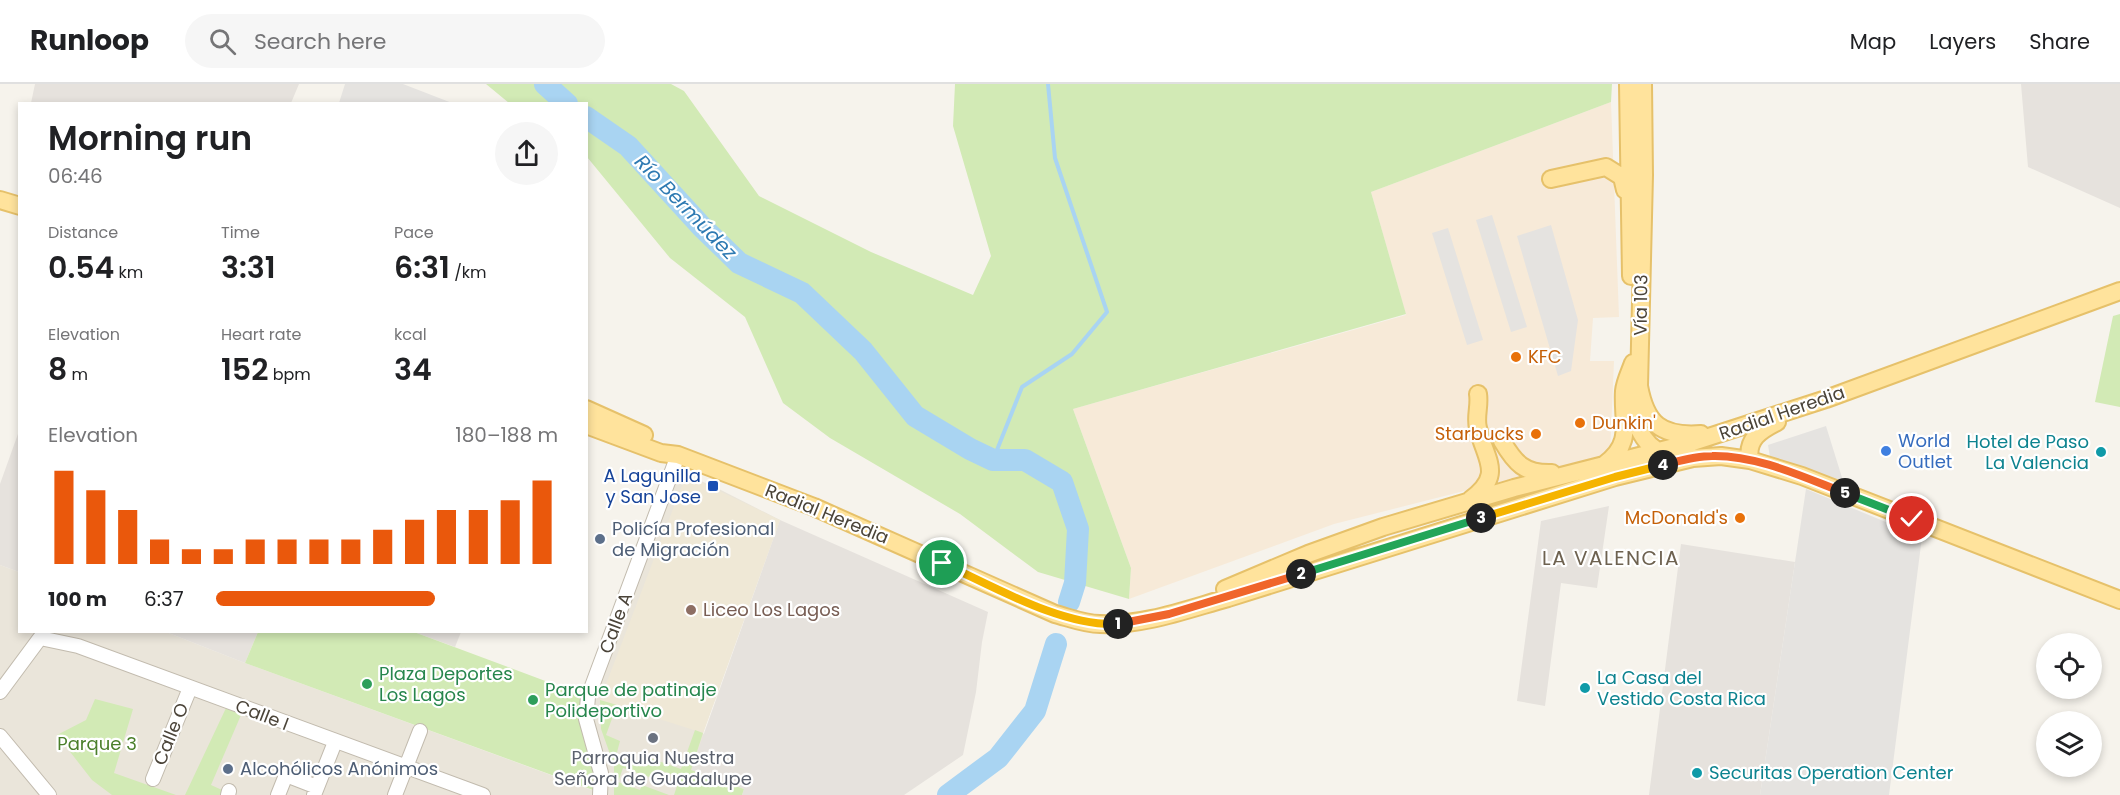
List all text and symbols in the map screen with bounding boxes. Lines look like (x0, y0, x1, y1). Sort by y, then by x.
search box (185, 14, 605, 68)
text: Runloop (30, 21, 149, 60)
icon: search (206, 25, 239, 58)
text: Search here (254, 26, 386, 57)
text: Map (1850, 27, 1896, 56)
text: Layers (1929, 27, 1996, 56)
text: Share (2029, 27, 2090, 56)
text: Morning run (48, 115, 252, 162)
button: share (495, 122, 558, 185)
water label: Río Bermúdez (629, 148, 744, 266)
text: 06:46 (48, 162, 103, 190)
text: Distance (48, 221, 118, 244)
text: Time (221, 221, 260, 244)
text: Pace (394, 221, 434, 244)
text: 0.54 (48, 246, 114, 289)
text: 3:31 (221, 246, 276, 289)
text: 6:31 (394, 246, 450, 289)
text: km (114, 261, 143, 284)
text: /km (450, 261, 487, 284)
street label: Vía 103 (1627, 274, 1654, 336)
text: Elevation (48, 323, 120, 346)
text: Heart rate (221, 323, 301, 346)
text: kcal (394, 323, 427, 346)
place label: KFC (1528, 344, 1562, 369)
text: 8 (48, 348, 67, 391)
text: 152 (221, 348, 268, 391)
text: 34 (394, 348, 432, 391)
marker: KFC (1509, 350, 1523, 364)
text: m (67, 363, 88, 386)
text: bpm (268, 363, 311, 386)
street label: Radial Heredia (1716, 379, 1848, 446)
place label: Dunkin' (1592, 410, 1656, 435)
marker: Dunkin' (1573, 416, 1587, 430)
text: Elevation (48, 421, 138, 449)
text: 180–188 m (455, 421, 558, 449)
place label: Starbucks (1435, 421, 1524, 446)
marker: Starbucks (1529, 427, 1543, 441)
place label: World Outlet (1898, 428, 1952, 474)
place label: Hotel de Paso La Valencia (1966, 429, 2089, 475)
marker: World Outlet (1879, 444, 1893, 458)
marker: Hotel de Paso La Valencia (2094, 445, 2108, 459)
pin: 4 (1648, 450, 1678, 480)
text: 4 (1658, 453, 1668, 476)
place label: A Lagunilla y San Jose (603, 463, 701, 509)
street label: Radial Heredia (762, 477, 893, 550)
pin: 5 (1830, 478, 1860, 508)
marker: A Lagunilla y San Jose (706, 479, 720, 493)
text: 5 (1840, 481, 1850, 504)
pin (1886, 493, 1937, 544)
icon: check (1895, 502, 1928, 535)
pin: 3 (1466, 503, 1496, 533)
place label: McDonald's (1625, 505, 1728, 530)
text: 3 (1476, 506, 1486, 529)
marker: McDonald's (1733, 511, 1747, 525)
place label: Policía Profesional de Migración (612, 516, 774, 562)
marker: Policía Profesional de Migración (593, 532, 607, 546)
pin (916, 537, 967, 588)
district label: LA VALENCIA (1542, 544, 1680, 572)
icon: arrive (925, 546, 958, 579)
pin: 2 (1286, 559, 1316, 589)
text: 2 (1296, 562, 1306, 585)
text: 100 m (48, 585, 107, 613)
text: 6:37 (144, 585, 184, 613)
street label: Calle A (593, 589, 638, 657)
place label: Liceo Los Lagos (703, 597, 840, 622)
marker: Liceo Los Lagos (684, 603, 698, 617)
pin: 1 (1103, 609, 1133, 639)
text: 1 (1115, 612, 1121, 635)
map controls (2036, 633, 2102, 777)
button: locate (2036, 633, 2102, 699)
place label: Plaza Deportes Los Lagos (379, 661, 513, 707)
place label: La Casa del Vestido Costa Rica (1597, 665, 1766, 711)
marker: Plaza Deportes Los Lagos (360, 677, 374, 691)
place label: Parque de patinaje Polideportivo (545, 677, 717, 723)
marker: La Casa del Vestido Costa Rica (1578, 681, 1592, 695)
street label: Calle I (232, 693, 292, 736)
marker: Parque de patinaje Polideportivo (526, 693, 540, 707)
street label: Calle O (147, 699, 194, 769)
button: layers (2036, 711, 2102, 777)
park label: Parque 3 (57, 731, 137, 756)
marker: Parroquia Nuestra Señora de Guadalupe (646, 731, 660, 745)
place label: Parroquia Nuestra Señora de Guadalupe (554, 745, 752, 791)
place label: Alcohólicos Anónimos (240, 756, 438, 781)
place label: Securitas Operation Center (1709, 760, 1954, 785)
marker: Alcohólicos Anónimos (221, 762, 235, 776)
marker: Securitas Operation Center (1690, 766, 1704, 780)

